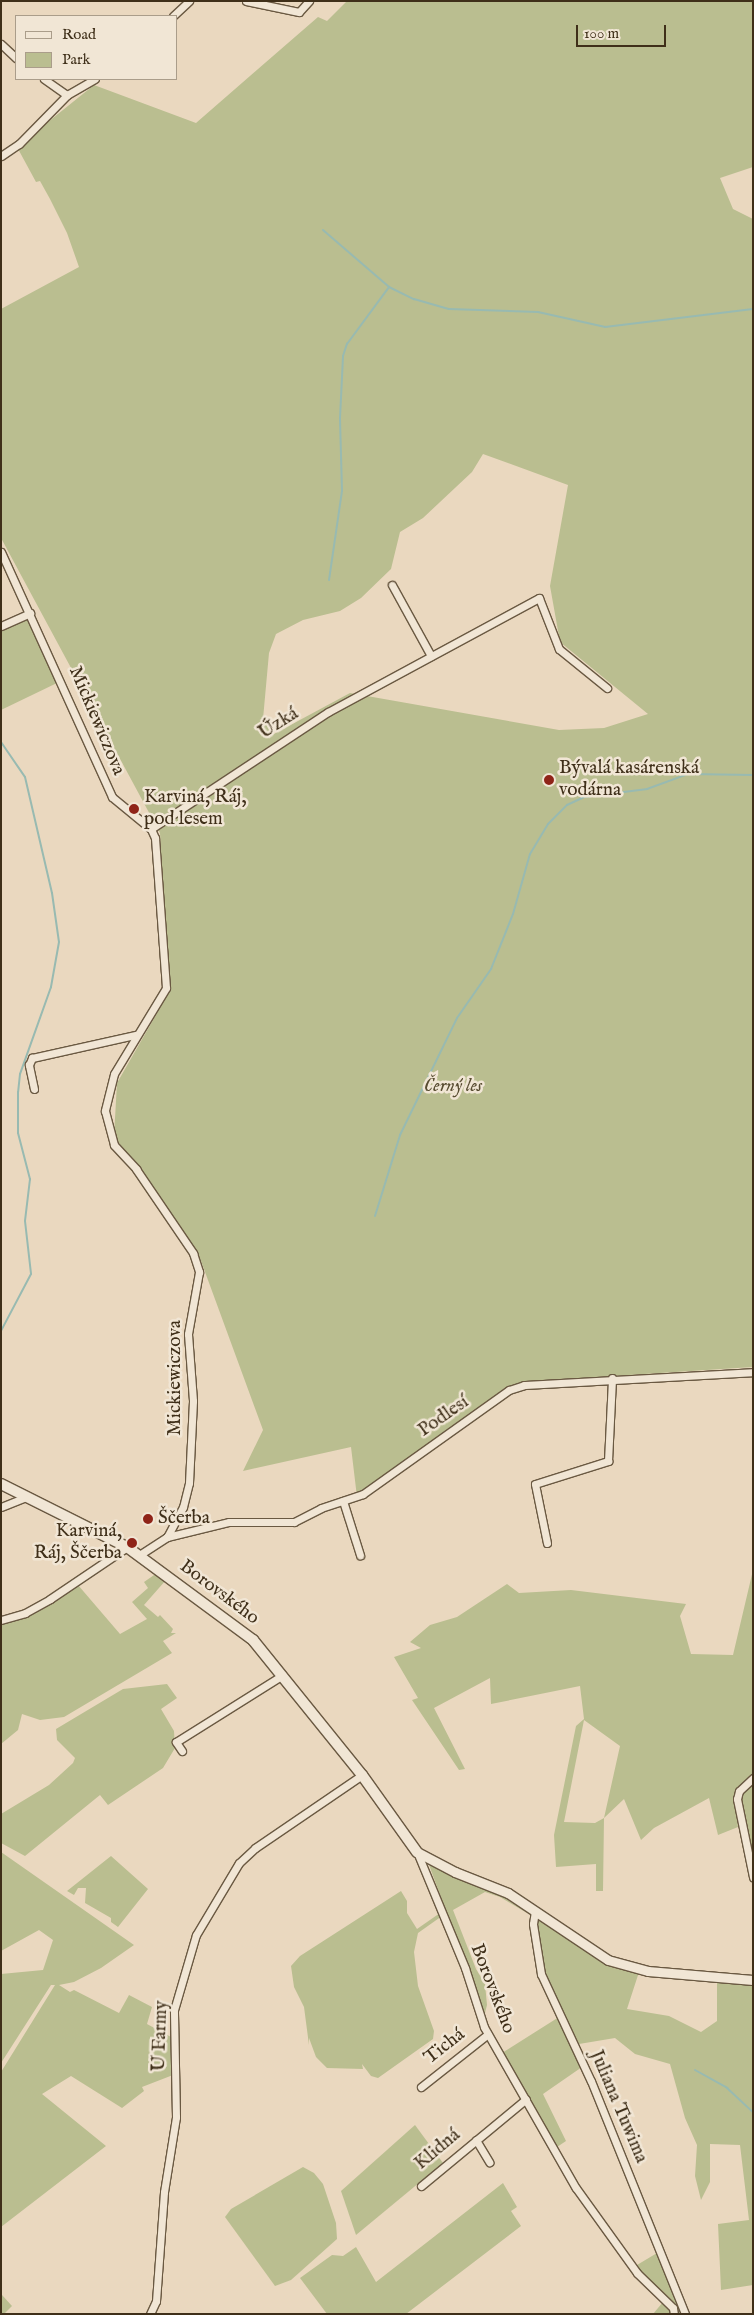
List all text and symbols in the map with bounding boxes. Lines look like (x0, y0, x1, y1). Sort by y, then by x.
legend (15, 15, 178, 80)
scale bar (579, 15, 669, 47)
text: 100 m (584, 24, 619, 43)
text: Road (62, 25, 96, 44)
text: Park (62, 50, 91, 69)
street label: Mickiewiczova (63, 663, 129, 779)
street label: Úzká (255, 703, 303, 745)
place label: Bývalá kasárenská vodárna (559, 758, 699, 802)
marker: Bývalá kasárenská vodárna (543, 774, 555, 786)
place label: Karviná, Ráj, pod lesem (144, 787, 246, 831)
marker: Karviná, Ráj, pod lesem (128, 803, 140, 815)
park label: Černý les (424, 1076, 482, 1098)
street label: Mickiewiczova (165, 1320, 187, 1436)
street label: Podlesí (414, 1391, 474, 1443)
place label: Ščerba (158, 1508, 210, 1530)
marker: Ščerba (142, 1513, 154, 1525)
place label: Karviná, Ráj, Ščerba (34, 1521, 122, 1565)
marker: Karviná, Ráj, Ščerba (126, 1537, 138, 1549)
street label: Borovského (175, 1556, 263, 1630)
street label: Borovského (465, 1941, 519, 2037)
street label: U Farmy (148, 2000, 174, 2072)
street label: Tichá (420, 2024, 470, 2070)
street label: Juliana Tuwima (584, 2047, 652, 2167)
street label: Klidná (411, 2124, 465, 2176)

